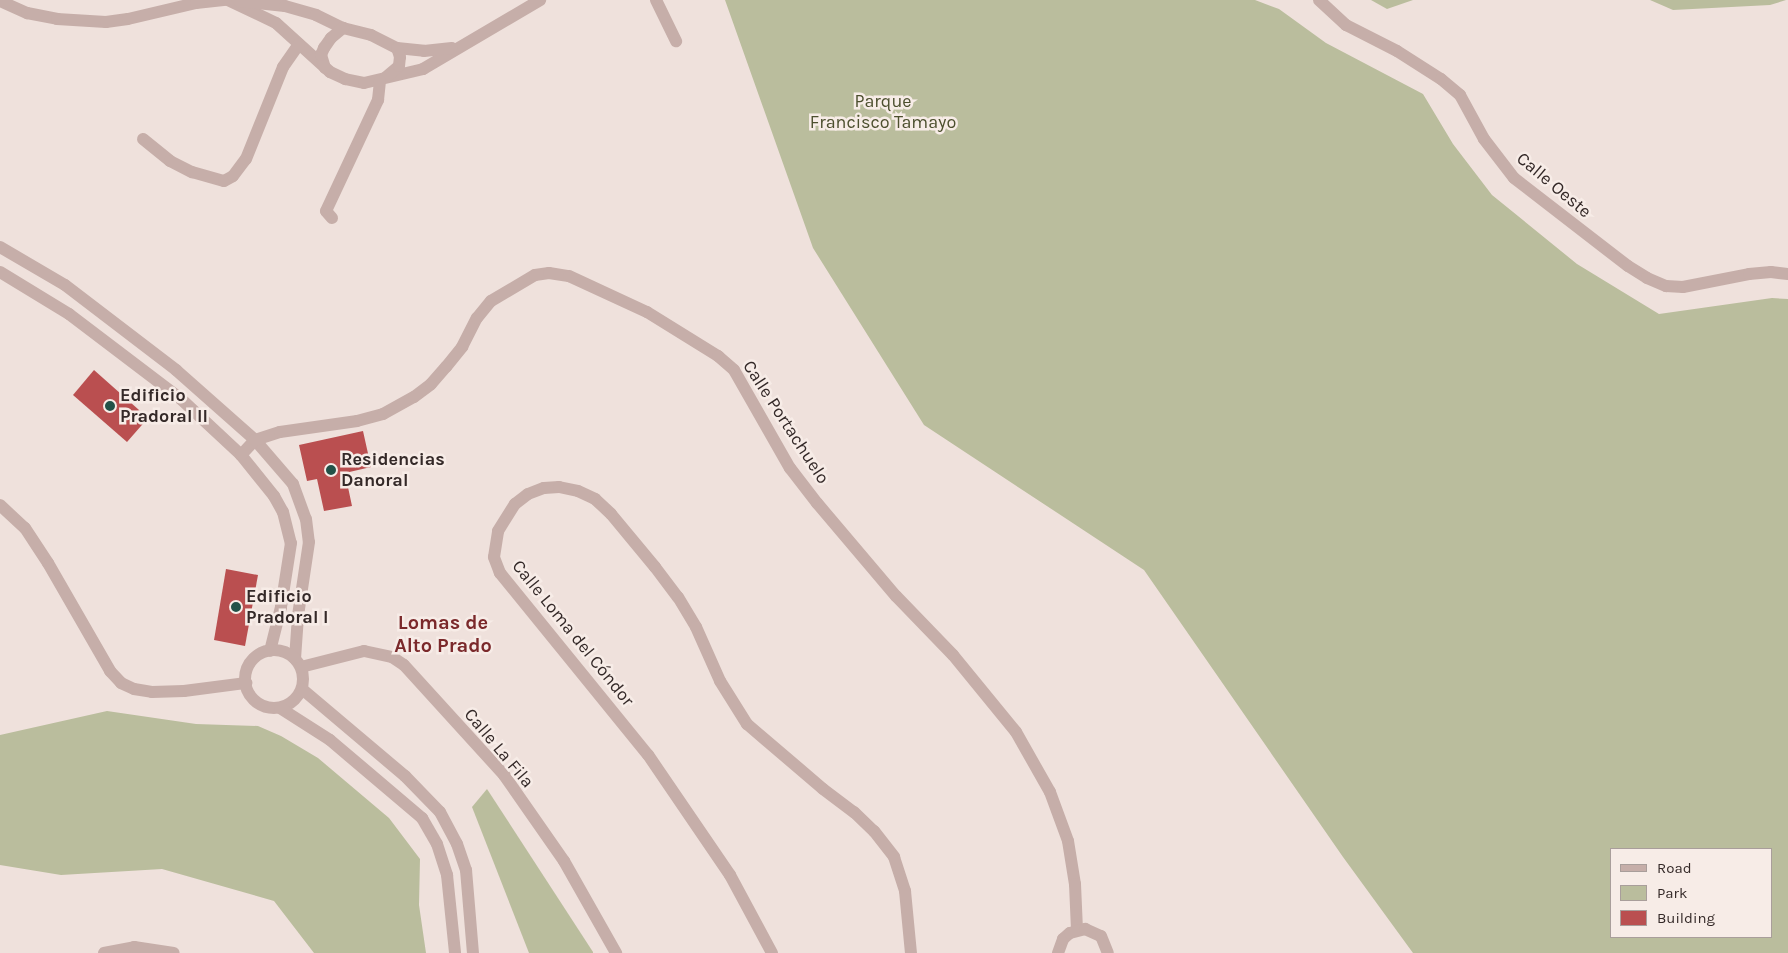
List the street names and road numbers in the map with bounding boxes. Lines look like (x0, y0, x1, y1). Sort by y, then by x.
street label: Calle Oeste (1512, 148, 1596, 222)
street label: Calle Portachuelo (738, 356, 834, 488)
street label: Calle Loma del Cóndor (507, 556, 639, 710)
street label: Calle La Fila (460, 704, 538, 792)

